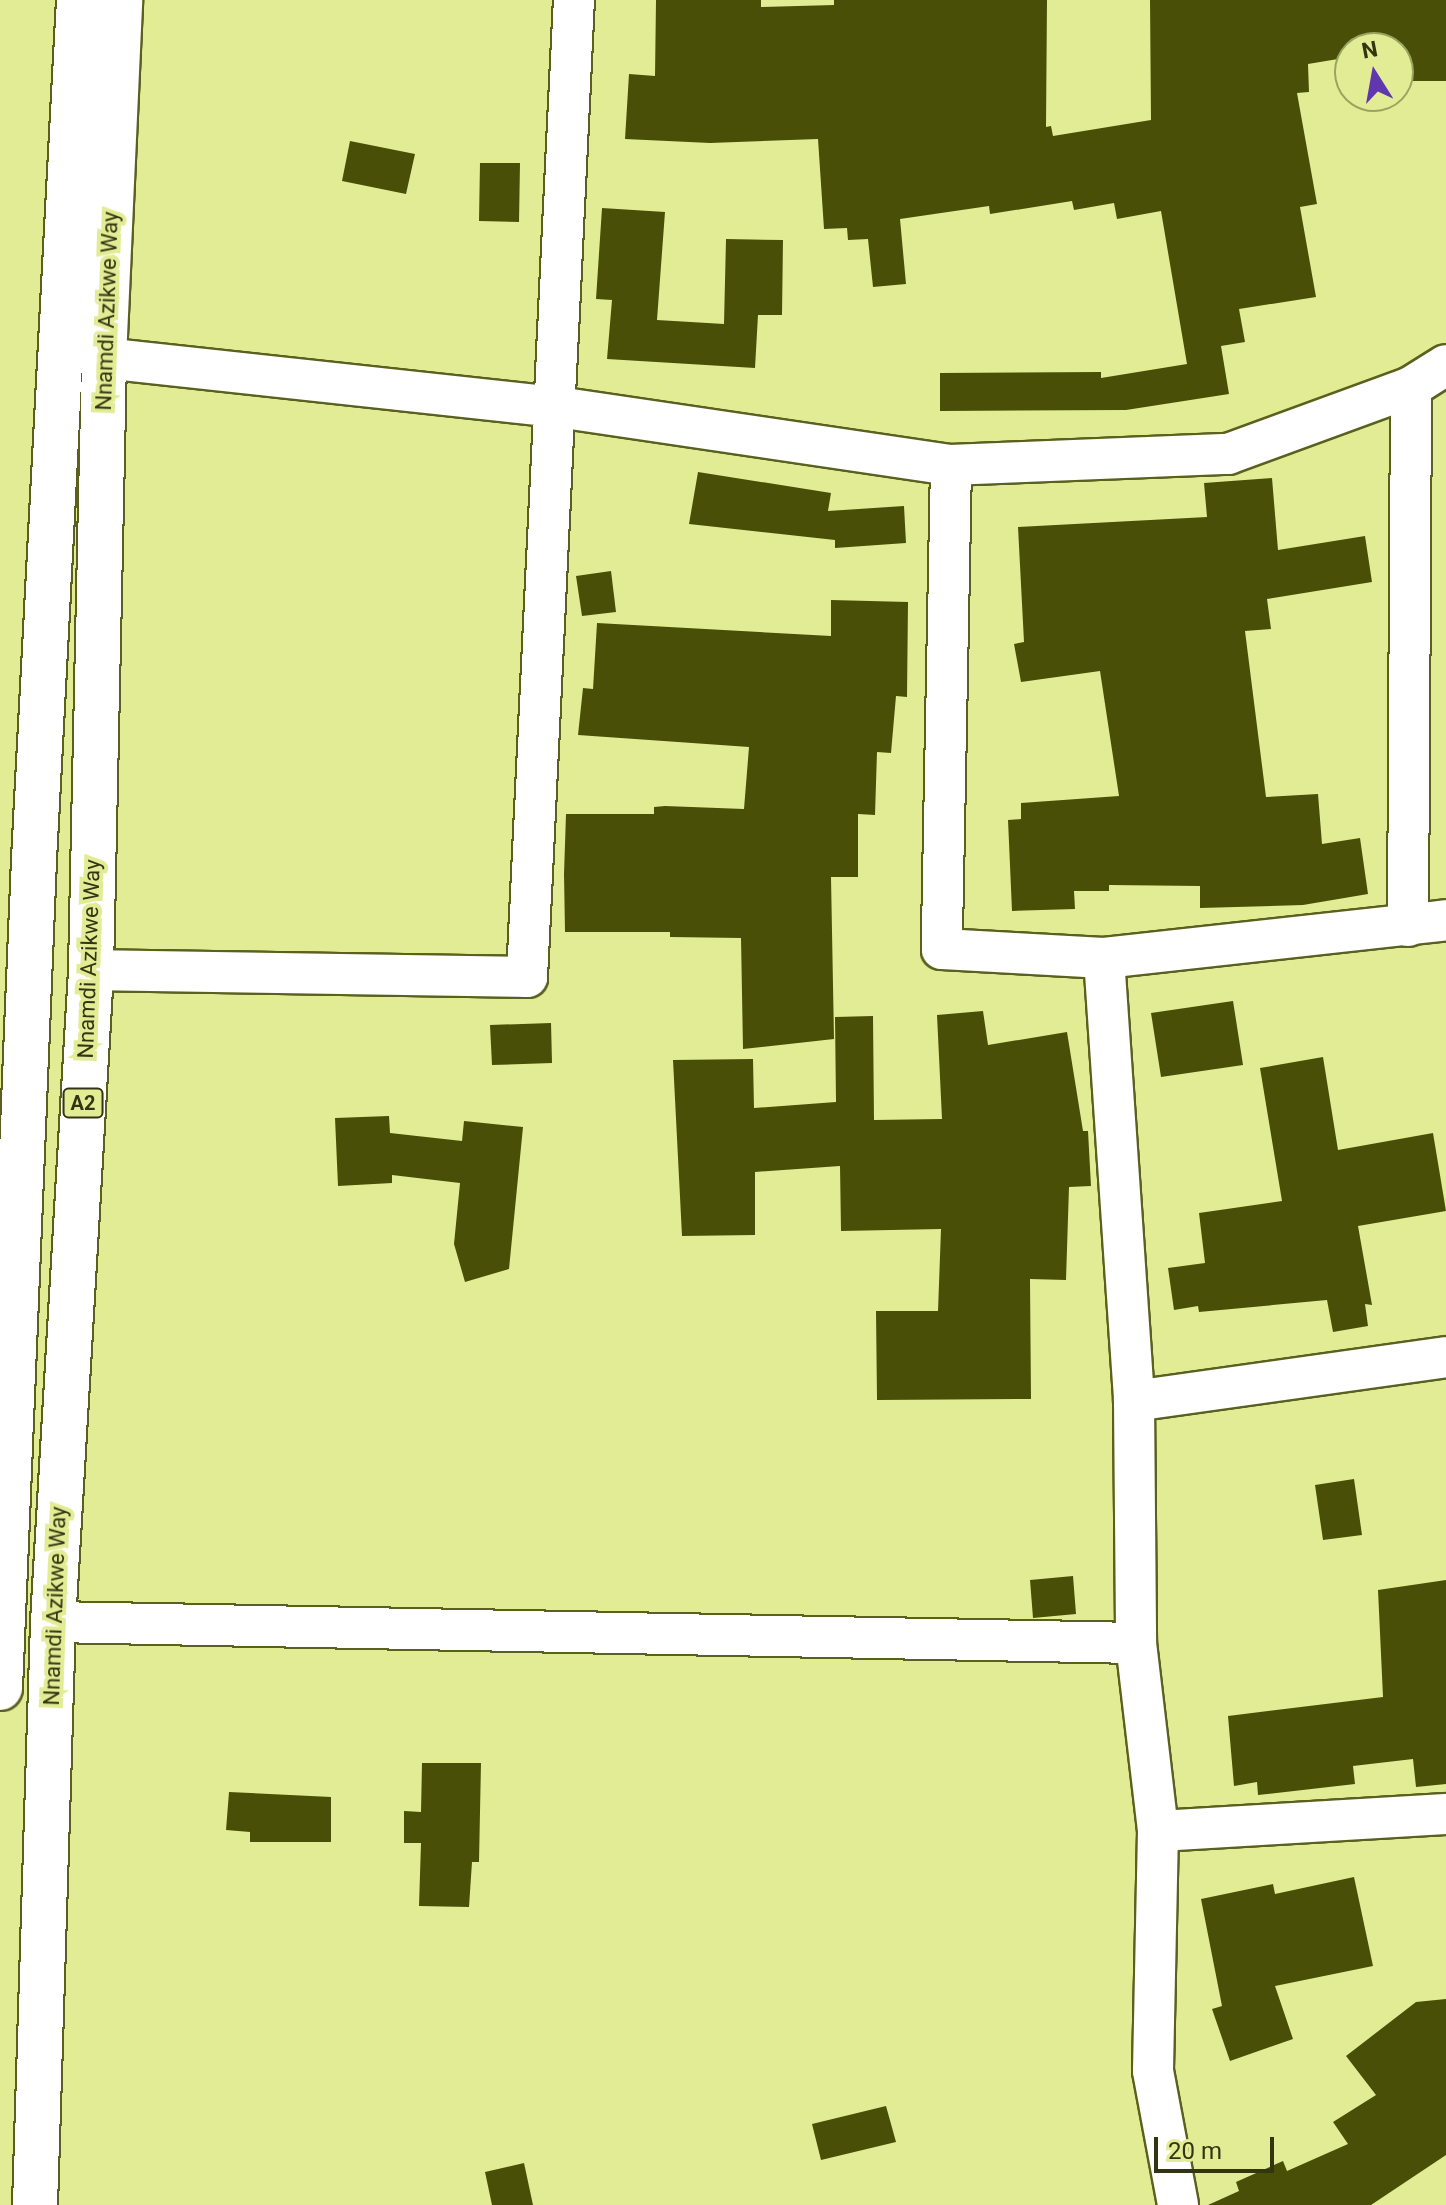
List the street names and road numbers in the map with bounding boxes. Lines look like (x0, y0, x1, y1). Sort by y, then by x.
street label: Nnamdi Azikwe Way (90, 211, 124, 411)
street label: Nnamdi Azikwe Way (72, 859, 106, 1059)
road number: A2 (61, 1087, 105, 1119)
street label: Nnamdi Azikwe Way (38, 1506, 72, 1706)

